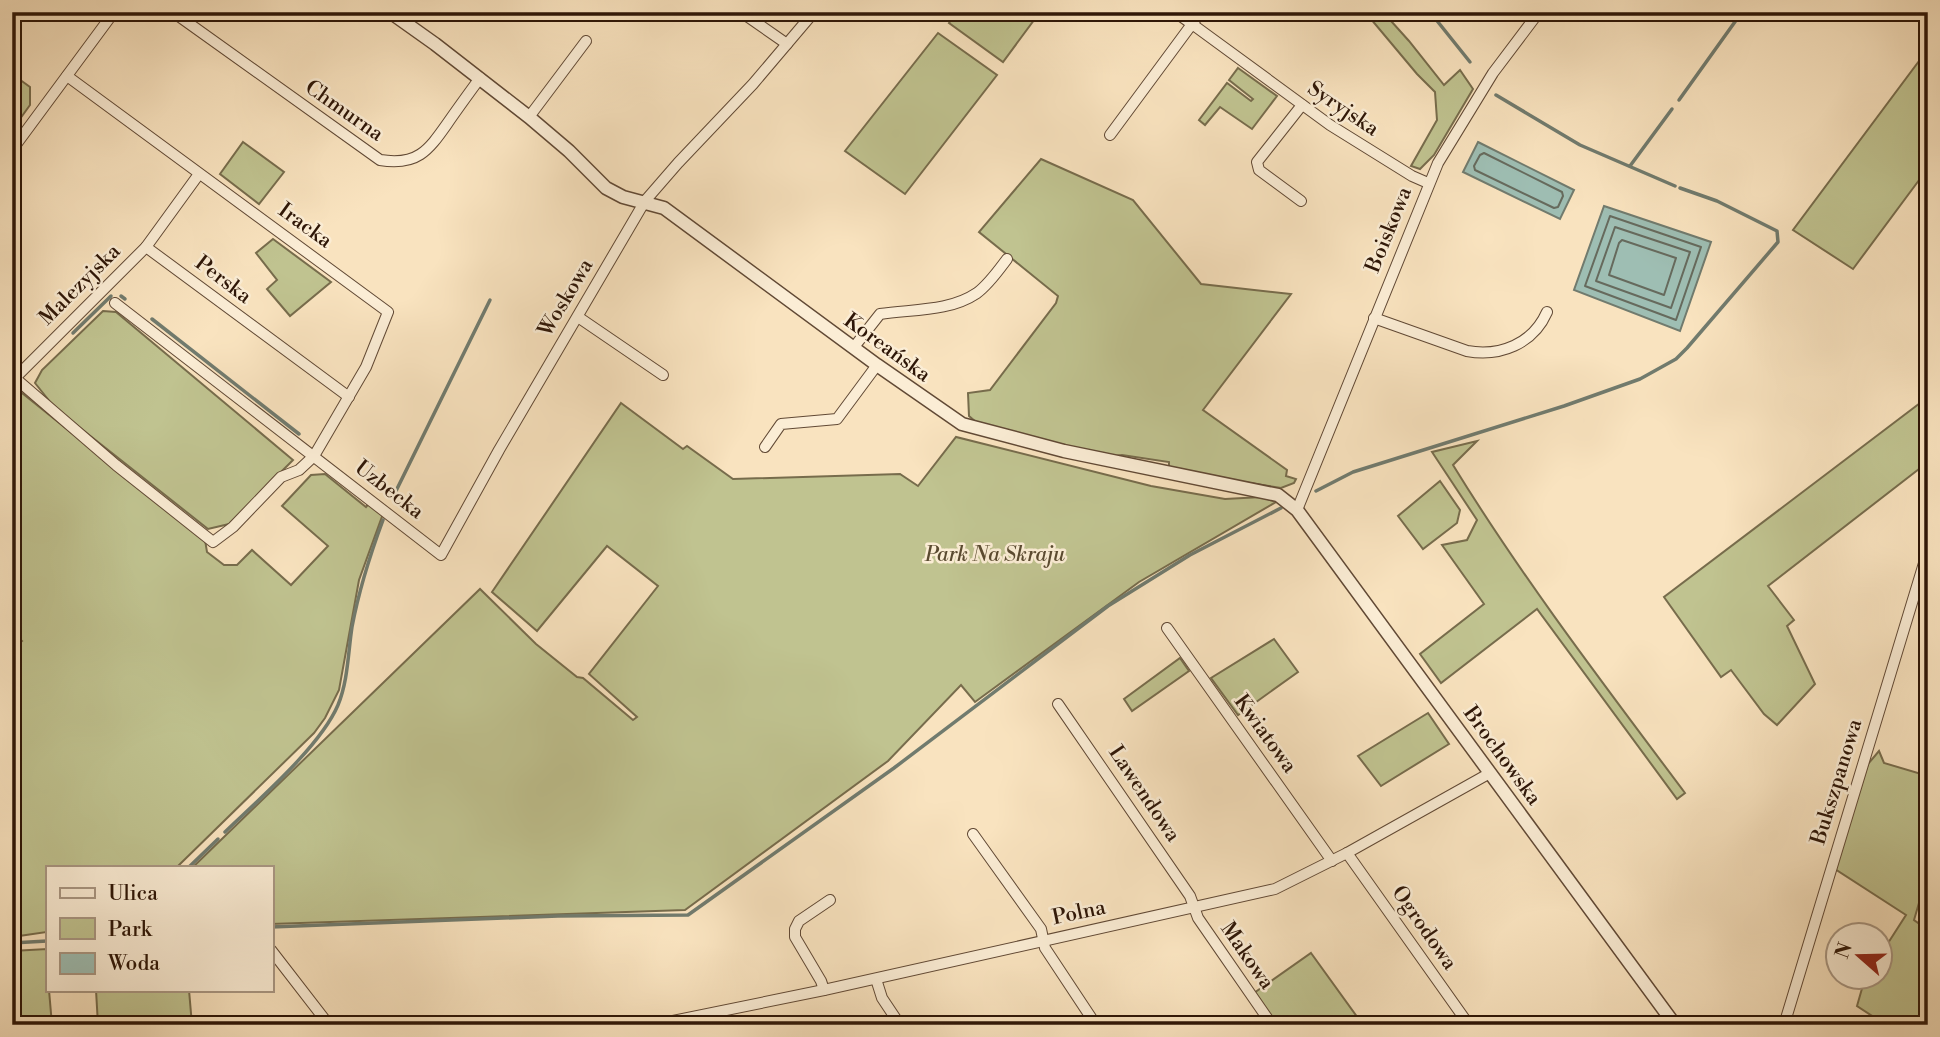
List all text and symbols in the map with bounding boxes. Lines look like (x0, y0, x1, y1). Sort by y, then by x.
street label: Chmurna (300, 75, 389, 148)
street label: Syryjska (1302, 76, 1384, 142)
street label: Boiskowa (1360, 183, 1418, 278)
street label: Iracka (273, 198, 337, 254)
street label: Malezyjska (34, 239, 126, 331)
street label: Perska (190, 250, 257, 310)
street label: Woskowa (532, 254, 599, 342)
street label: Koreańska (838, 308, 936, 388)
street label: Uzbecka (349, 455, 429, 525)
park label: Park Na Skraju (924, 542, 1065, 568)
street label: Kwiatowa (1228, 690, 1302, 779)
street label: Brochowska (1457, 701, 1547, 811)
street label: Bukszpanowa (1805, 716, 1869, 849)
street label: Lawendowa (1102, 741, 1186, 847)
legend (46, 866, 273, 992)
text: Ulica (108, 881, 158, 907)
street label: Ogrodowa (1386, 881, 1463, 975)
street label: Polna (1050, 895, 1109, 931)
text: Park (108, 917, 153, 943)
street label: Makowa (1214, 917, 1280, 995)
north arrow (1825, 922, 1895, 992)
text: N (1830, 939, 1858, 962)
text: Woda (107, 951, 160, 977)

